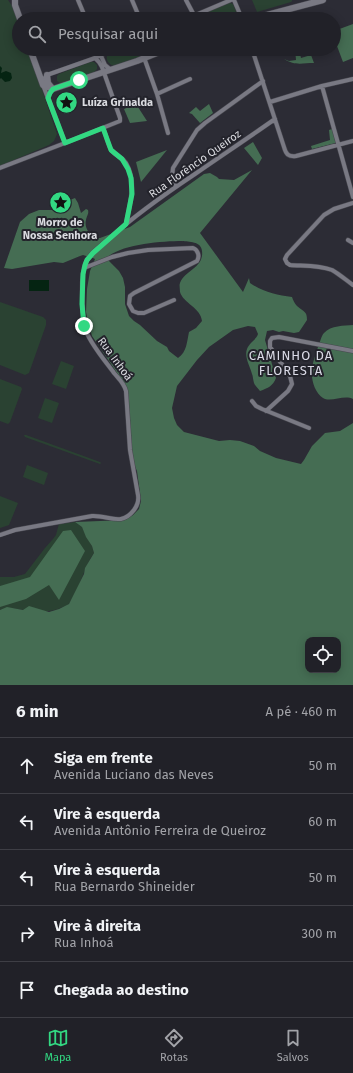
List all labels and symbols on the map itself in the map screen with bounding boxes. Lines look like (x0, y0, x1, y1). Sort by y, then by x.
route start (70, 71, 88, 89)
place icon: Luíza Grinalda (54, 89, 80, 115)
place label: Luíza Grinalda (82, 96, 153, 109)
street label: Rua Florêncio Queiroz (147, 127, 244, 201)
place icon: Morro de Nossa Senhora (47, 189, 73, 215)
place label: Morro de Nossa Senhora (23, 216, 97, 242)
route end (75, 317, 93, 335)
street label: Rua Inhoá (95, 335, 135, 383)
district label: CAMINHO DA FLORESTA (249, 348, 333, 378)

